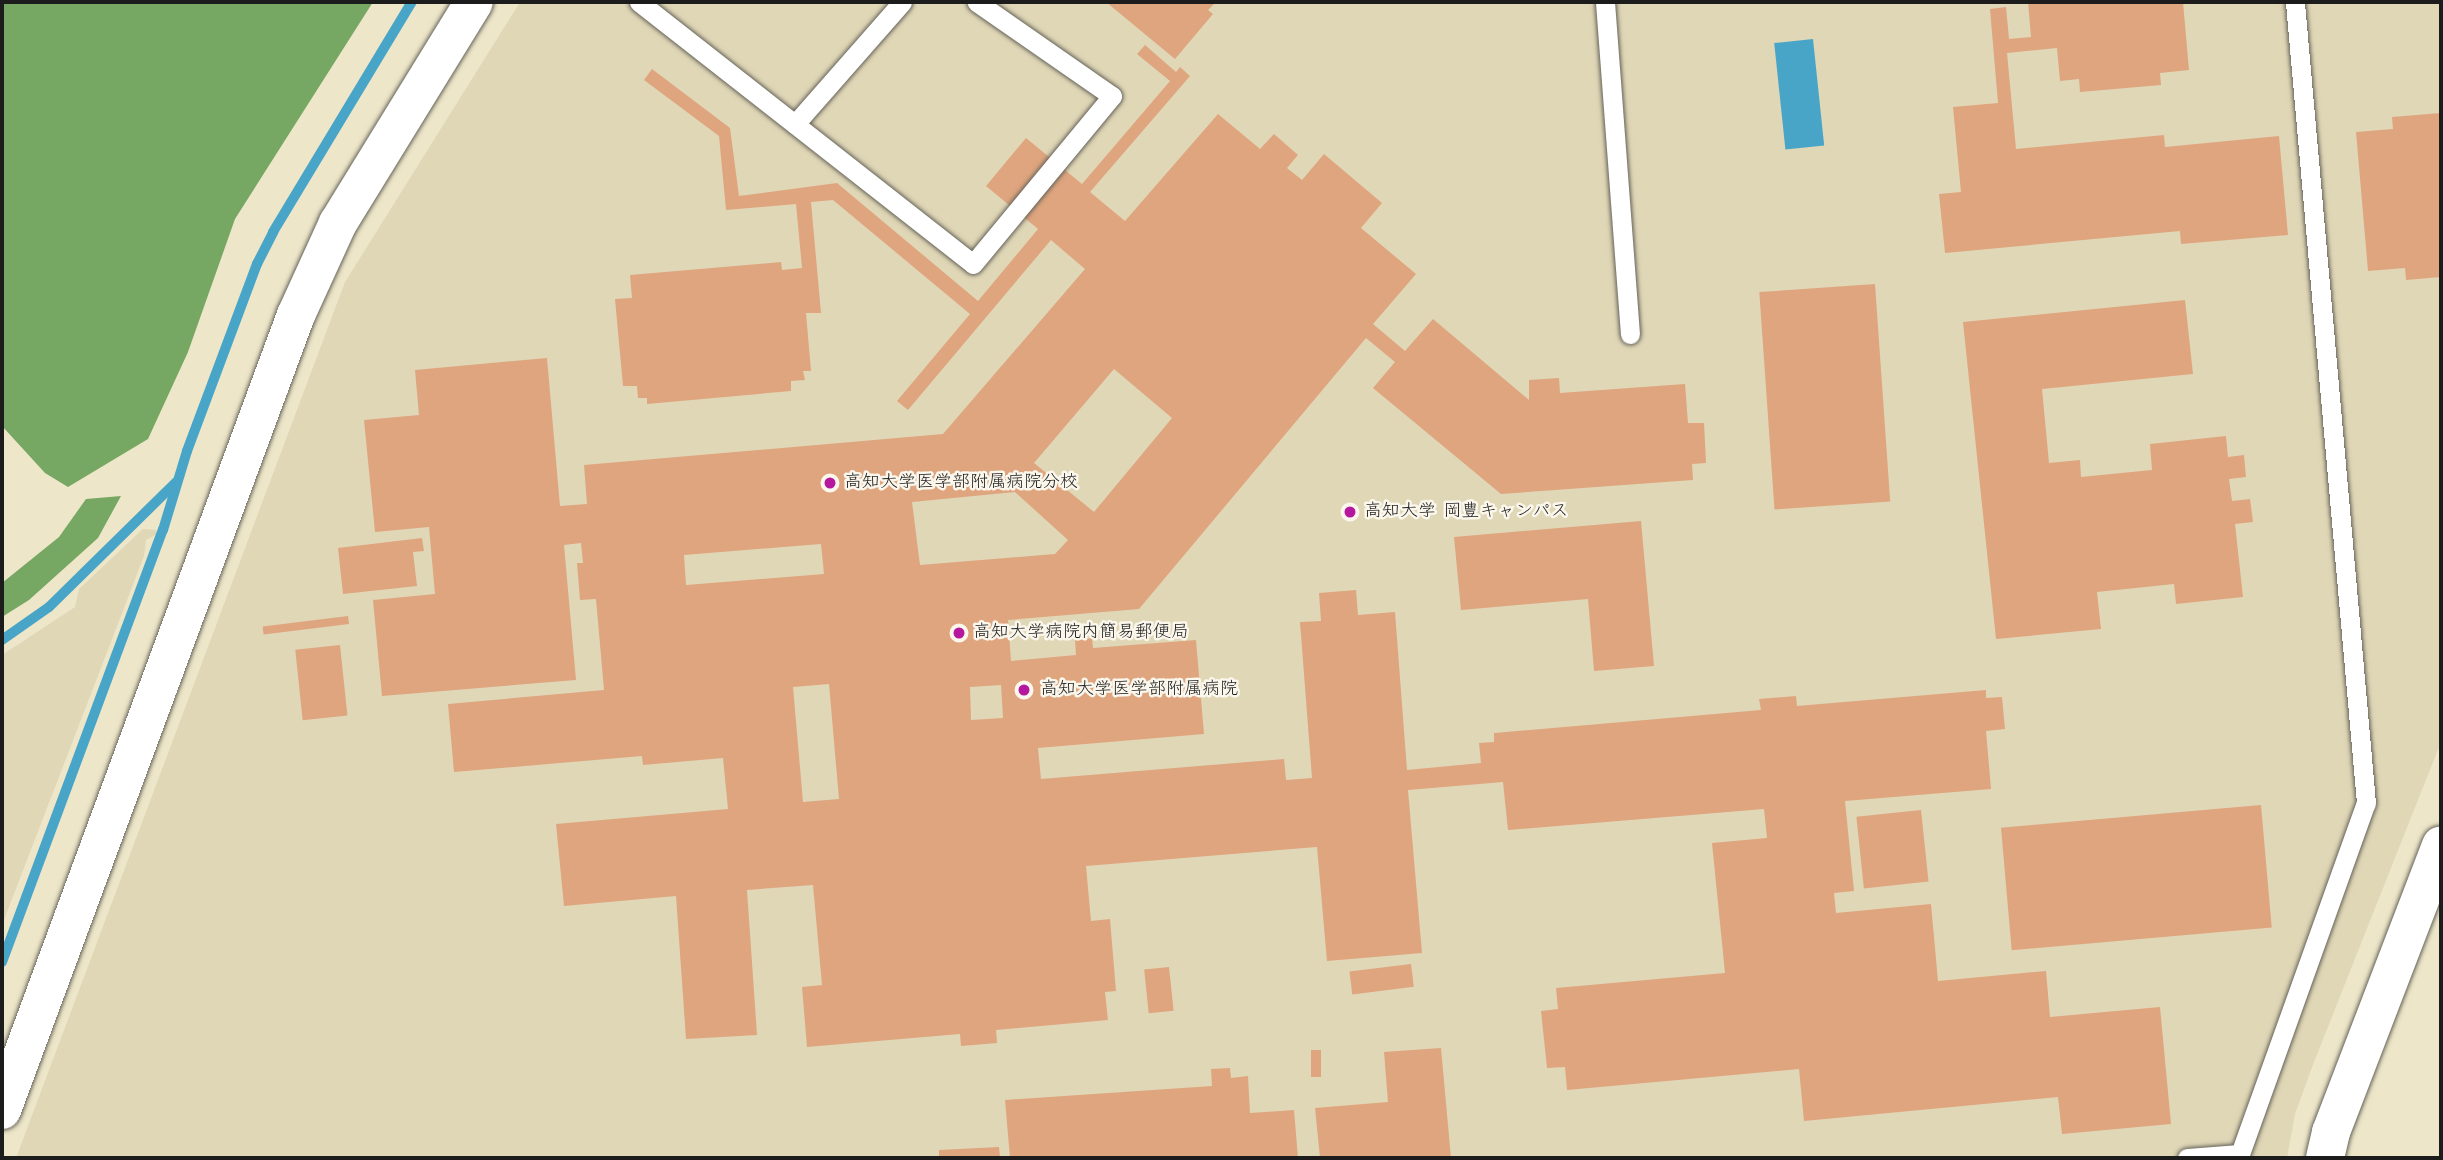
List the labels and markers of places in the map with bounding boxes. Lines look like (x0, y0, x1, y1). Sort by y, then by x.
place label: 高知大学医学部附属病院分校 (844, 472, 1078, 494)
marker: 高知大学医学部附属病院分校 (822, 475, 838, 491)
place label: 高知大学 岡豊キャンパス (1364, 501, 1569, 523)
marker: 高知大学 岡豊キャンパス (1342, 504, 1358, 520)
place label: 高知大学病院内簡易郵便局 (973, 622, 1189, 644)
marker: 高知大学病院内簡易郵便局 (951, 625, 967, 641)
place label: 高知大学医学部附属病院 (1040, 679, 1238, 701)
marker: 高知大学医学部附属病院 (1014, 680, 1034, 700)

